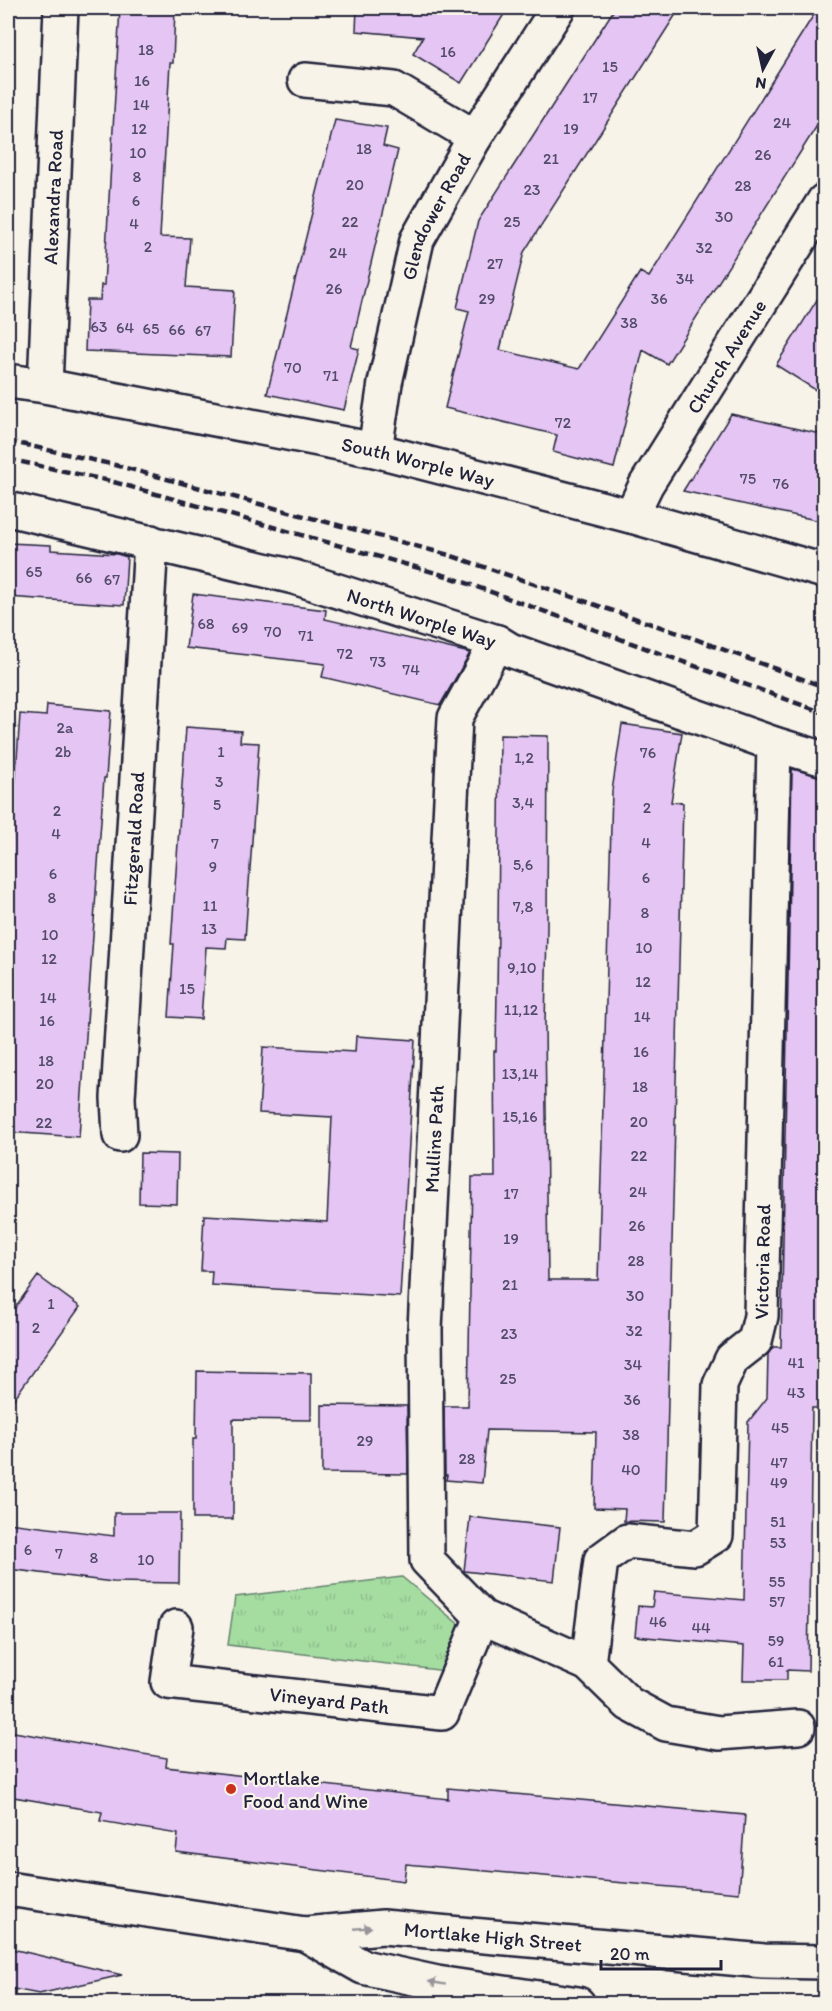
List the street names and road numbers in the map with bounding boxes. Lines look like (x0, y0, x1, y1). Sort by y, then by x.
street label: Alexandra Road (38, 129, 68, 265)
street label: Glendower Road (396, 148, 476, 282)
street label: Church Avenue (682, 295, 771, 418)
street label: South Worple Way (340, 432, 497, 492)
street label: North Worple Way (344, 583, 500, 653)
street label: Fitzgerald Road (117, 771, 149, 906)
street label: Mullins Path (419, 1084, 449, 1193)
street label: Victoria Road (749, 1204, 776, 1320)
street label: Vineyard Path (268, 1682, 391, 1719)
street label: Mortlake High Street (403, 1917, 583, 1957)

